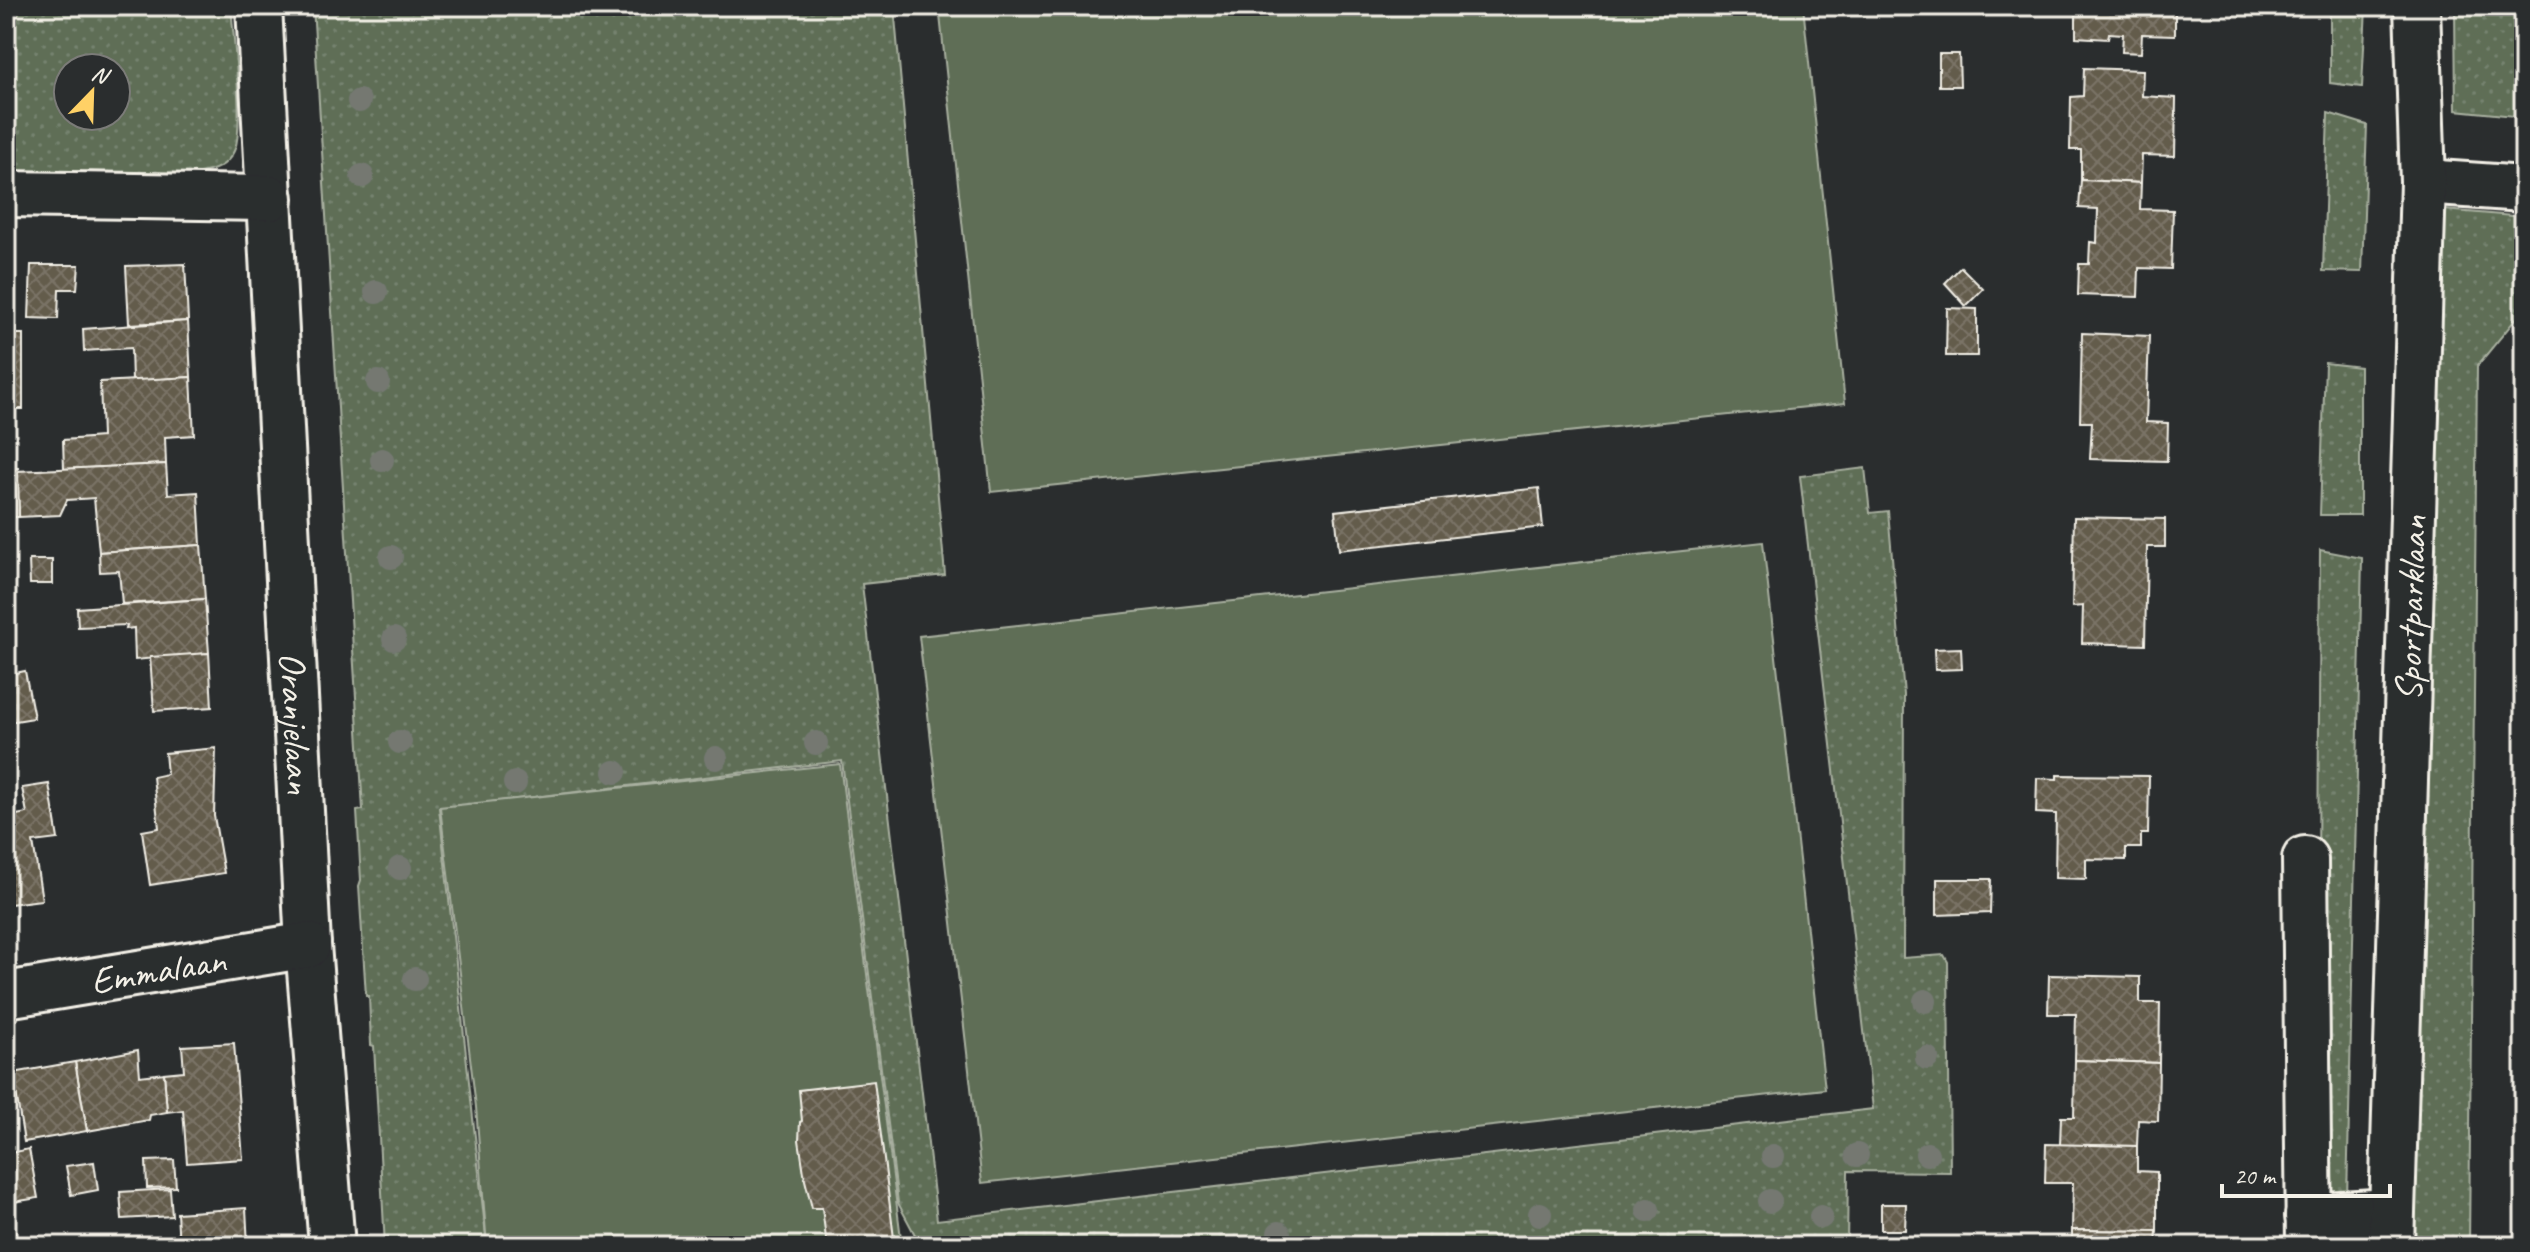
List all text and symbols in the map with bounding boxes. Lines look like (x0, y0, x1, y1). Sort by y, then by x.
north arrow (52, 52, 132, 132)
text: N (88, 59, 114, 91)
street label: Sportparklaan (2384, 514, 2437, 702)
street label: Oranjelaan (269, 651, 323, 796)
street label: Emmalaan (87, 936, 231, 1005)
scale bar (2222, 1148, 2390, 1198)
text: 20 m (2234, 1161, 2277, 1191)

